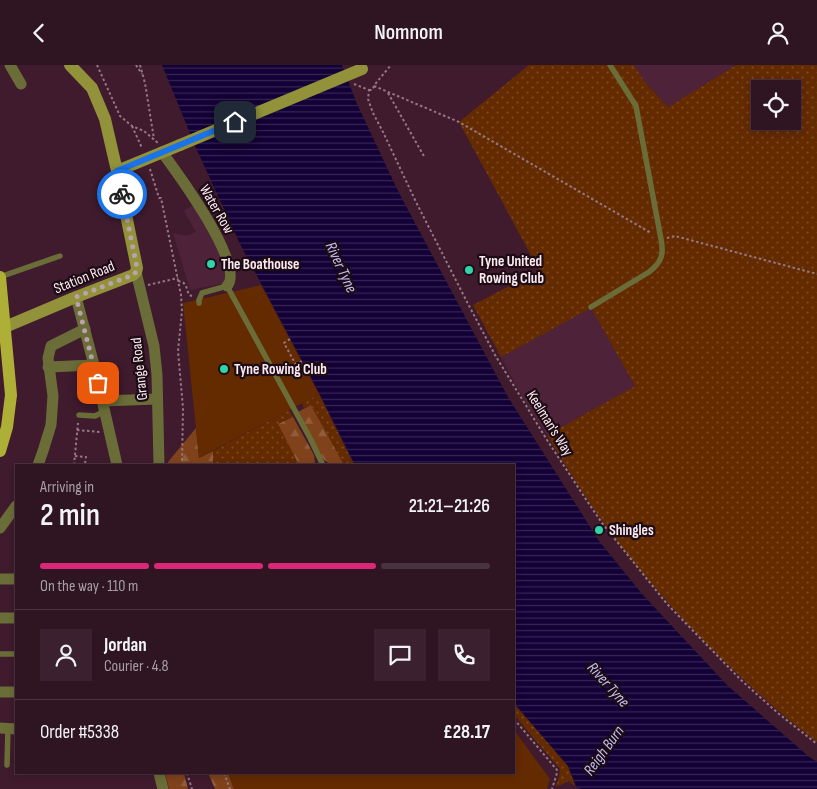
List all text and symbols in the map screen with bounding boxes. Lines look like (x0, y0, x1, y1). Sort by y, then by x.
icon: back (25, 19, 53, 47)
text: Nomnom (374, 19, 443, 46)
icon: person (764, 19, 792, 47)
map controls (751, 80, 801, 130)
button: locate (751, 80, 801, 130)
pin (214, 101, 256, 143)
icon: home (221, 108, 249, 136)
courier (97, 169, 147, 219)
icon: bike (108, 180, 136, 208)
street label: Water Row (195, 181, 238, 238)
water label: River Tyne (321, 239, 361, 296)
place label: Tyne United Rowing Club (479, 252, 544, 288)
place label: The Boathouse (221, 255, 300, 274)
street label: Station Road (51, 257, 117, 298)
marker: The Boathouse (205, 258, 217, 270)
marker: Tyne United Rowing Club (463, 264, 475, 276)
street label: Grange Road (127, 337, 152, 401)
place label: Tyne Rowing Club (234, 360, 327, 379)
pin (77, 362, 119, 404)
marker: Tyne Rowing Club (218, 363, 230, 375)
icon: bag (84, 369, 112, 397)
street label: Keelman's Way (522, 387, 577, 460)
text: Arriving in (40, 478, 94, 497)
text: 21:21–21:26 (409, 495, 490, 518)
text: 2 min (40, 496, 100, 535)
place label: Shingles (609, 521, 654, 540)
marker: Shingles (593, 524, 605, 536)
text: On the way · 110 m (40, 577, 138, 596)
button: person (40, 629, 92, 681)
button: chat (374, 629, 426, 681)
button: phone (438, 629, 490, 681)
text: Jordan (104, 634, 147, 657)
text: Courier · 4.8 (104, 657, 168, 676)
water label: River Tyne (583, 659, 633, 711)
text: Order #5338 (40, 721, 119, 744)
text: £28.17 (443, 721, 490, 744)
water label: Reigh Burn (580, 722, 629, 779)

